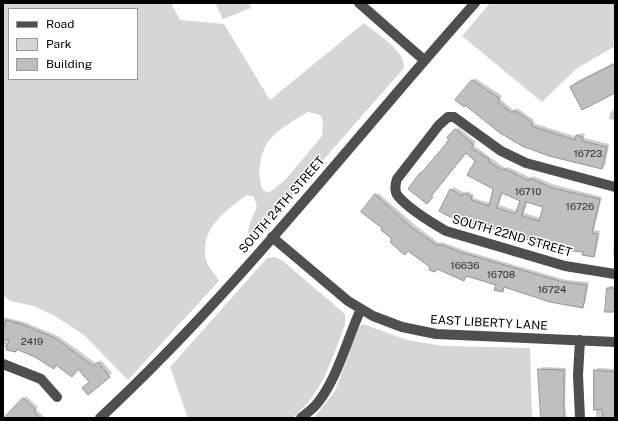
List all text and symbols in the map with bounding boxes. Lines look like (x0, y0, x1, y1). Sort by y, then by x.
legend (8, 8, 138, 80)
text: Road (46, 17, 74, 31)
text: Park (46, 37, 72, 51)
text: Building (46, 57, 92, 71)
house number: 16723 (574, 148, 602, 160)
street label: SOUTH 24TH STREET (236, 154, 328, 256)
house number: 16710 (515, 186, 541, 198)
house number: 16726 (566, 201, 594, 213)
street label: SOUTH 22ND STREET (450, 212, 574, 260)
house number: 16636 (451, 260, 479, 272)
house number: 16708 (487, 269, 515, 281)
house number: 16724 (538, 284, 566, 296)
street label: EAST LIBERTY LANE (430, 313, 548, 333)
house number: 2419 (21, 336, 43, 348)

